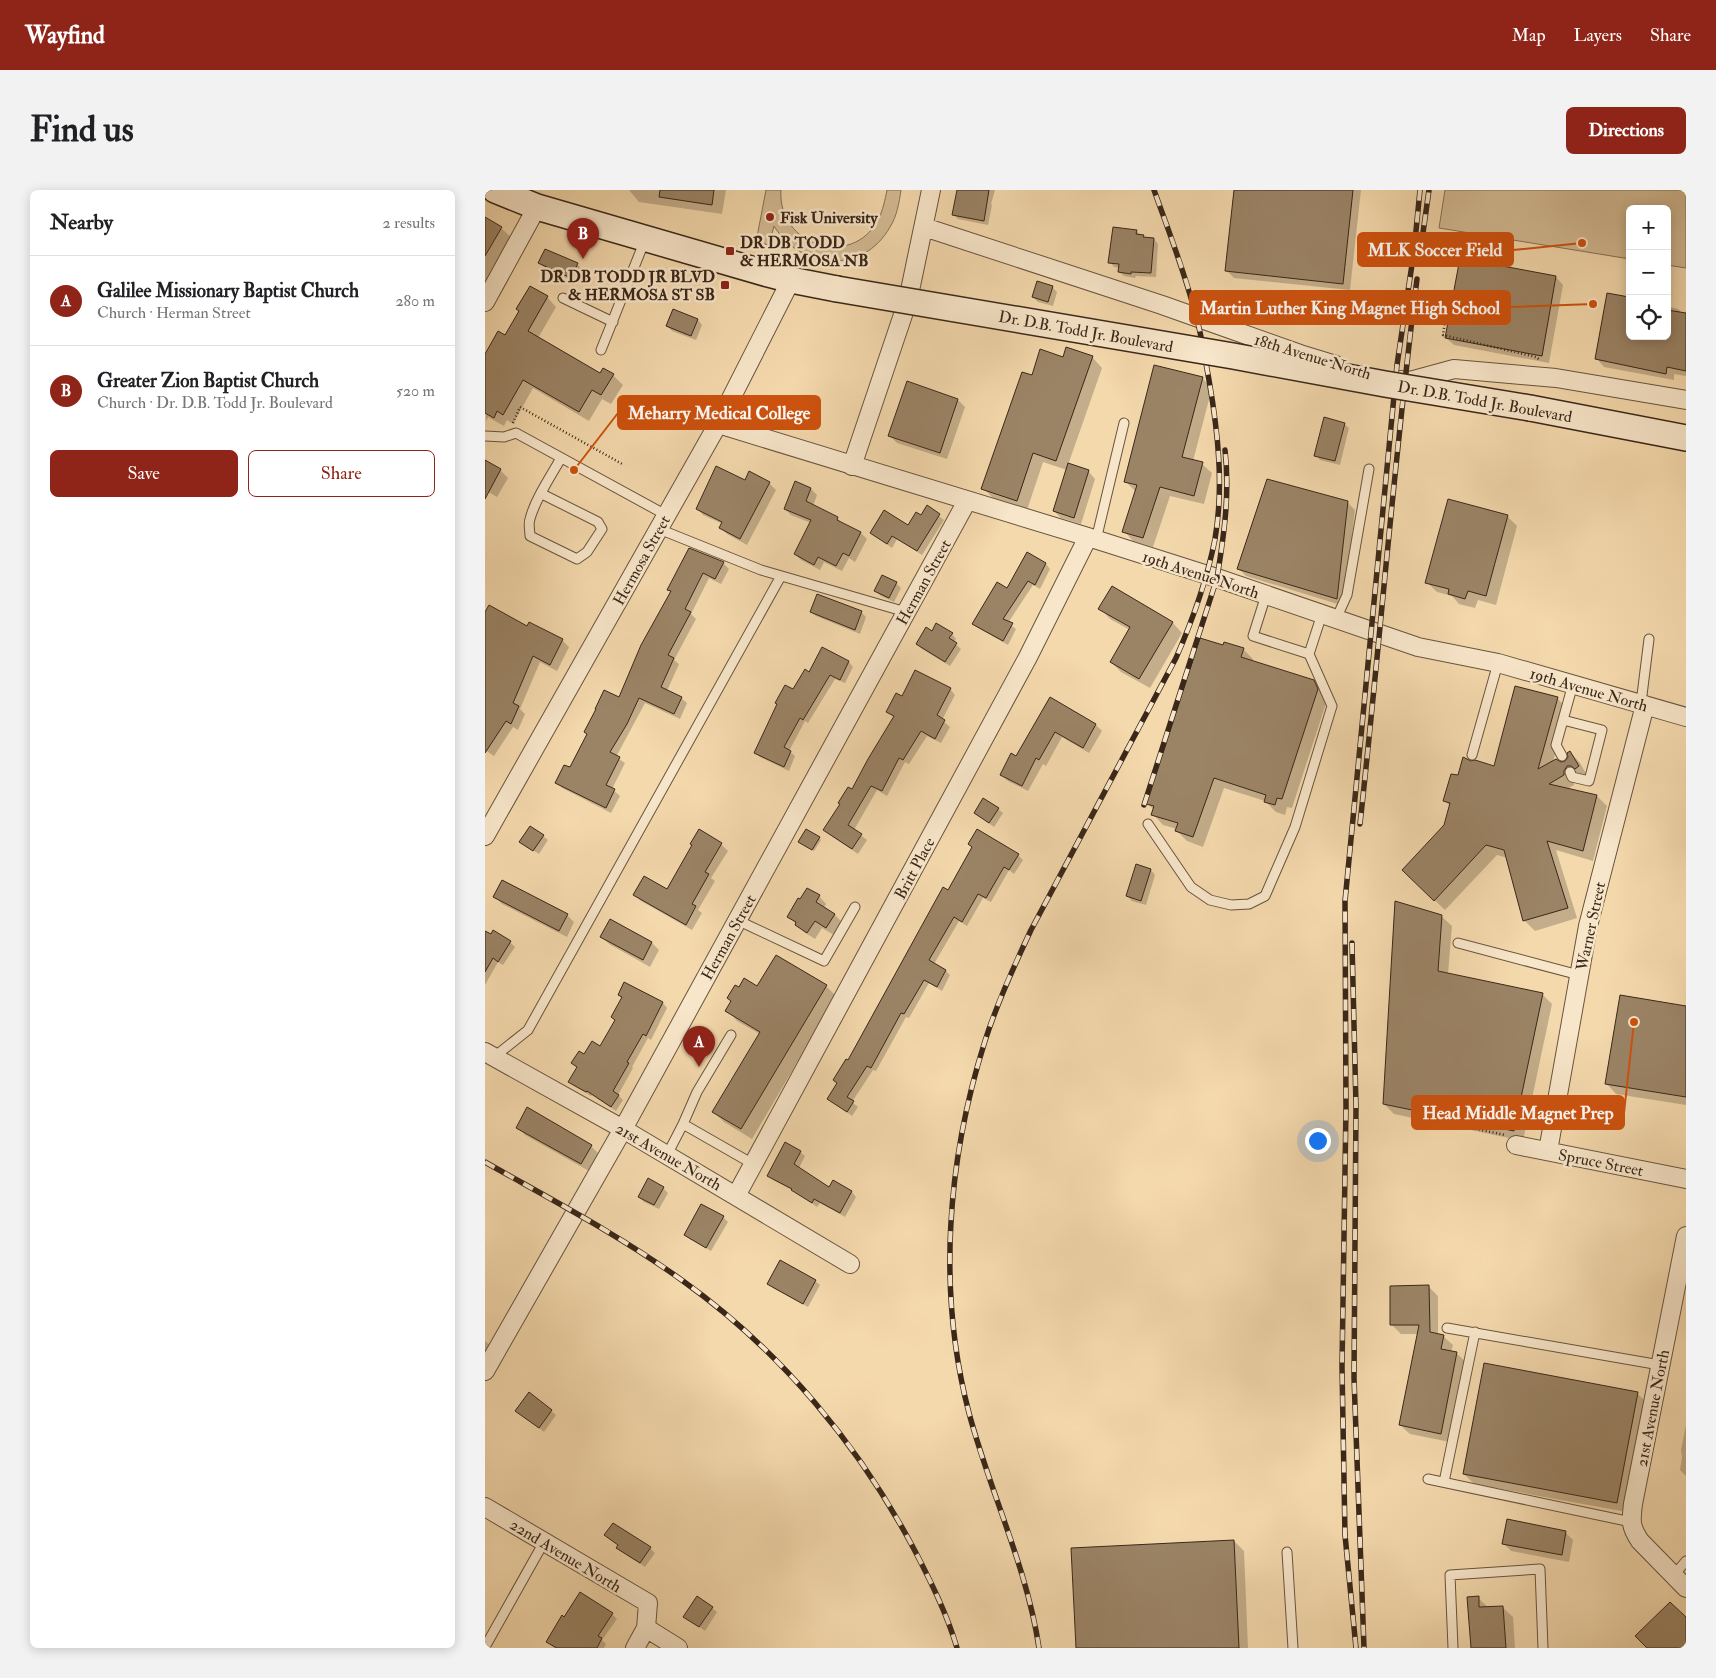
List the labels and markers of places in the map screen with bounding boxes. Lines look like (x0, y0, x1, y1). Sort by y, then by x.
place label: Fisk University (780, 208, 878, 229)
marker: Fisk University (764, 211, 776, 223)
pin: B (567, 218, 599, 259)
place label: DR DB TODD & HERMOSA NB (740, 233, 868, 271)
callout: MLK Soccer Field (1358, 233, 1513, 266)
marker: DR DB TODD & HERMOSA NB (724, 245, 736, 257)
place label: DR DB TODD JR BLVD & HERMOSA ST SB (540, 267, 715, 305)
marker: DR DB TODD JR BLVD & HERMOSA ST SB (719, 279, 731, 291)
callout: Martin Luther King Magnet High School (1190, 291, 1510, 324)
callout: Meharry Medical College (618, 396, 820, 429)
pin: A (683, 1026, 715, 1067)
callout: Head Middle Magnet Prep (1412, 1096, 1624, 1129)

